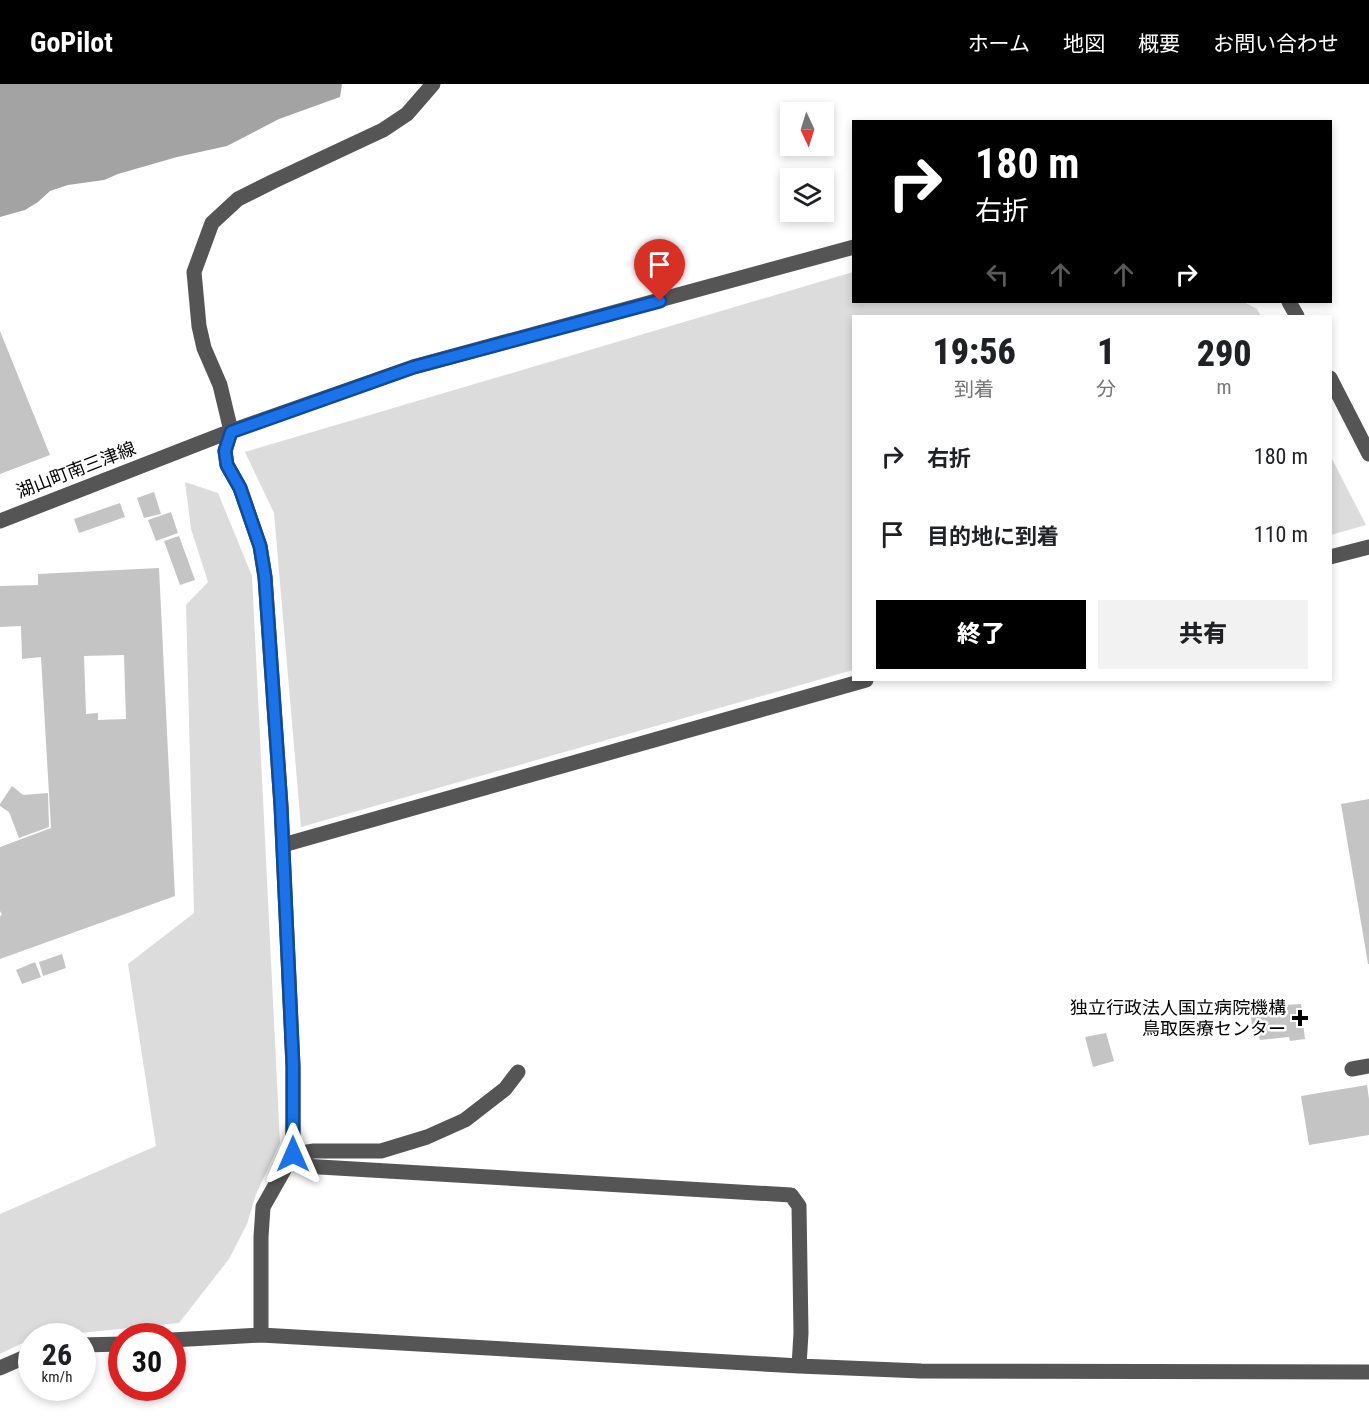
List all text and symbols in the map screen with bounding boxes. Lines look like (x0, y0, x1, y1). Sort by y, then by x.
text: GoPilot (30, 26, 113, 59)
text: ホーム (968, 32, 1030, 56)
text: 地図 (1063, 32, 1105, 56)
text: 概要 (1138, 32, 1180, 56)
text: お問い合わせ (1213, 32, 1339, 56)
north arrow (780, 102, 834, 156)
map controls (780, 102, 834, 222)
text: 180 m (975, 139, 1080, 188)
icon: right (876, 144, 954, 222)
button: layers (780, 168, 834, 222)
text: 右折 (975, 195, 1029, 227)
pin (634, 239, 685, 301)
icon: arrive (643, 248, 676, 281)
icon: left (981, 258, 1014, 291)
icon: ahead (1044, 258, 1077, 291)
icon: ahead (1107, 258, 1140, 291)
icon: right (1170, 258, 1203, 291)
text: 19:56 (932, 331, 1016, 373)
text: 1 (1097, 331, 1115, 373)
text: 290 (1197, 333, 1252, 375)
text: m (1217, 375, 1232, 399)
text: 到着 (954, 377, 994, 401)
text: 分 (1096, 377, 1116, 401)
street label: 湖山町南三津線 (13, 437, 138, 502)
icon: right (876, 440, 909, 473)
text: 180 m (1254, 444, 1308, 469)
text: 右折 (927, 446, 971, 471)
icon: arrive (876, 518, 909, 551)
text: 110 m (1254, 522, 1308, 547)
text: 目的地に到着 (927, 524, 1059, 549)
button: 終了 (876, 600, 1086, 669)
button: 共有 (1098, 600, 1308, 669)
place label: 独立行政法人国立病院機構 鳥取医療センター (1070, 997, 1286, 1039)
marker: 独立行政法人国立病院機構 鳥取医療センター (1291, 1009, 1309, 1027)
position arrow (261, 1122, 325, 1186)
speed limit sign: 30 (108, 1323, 186, 1401)
text: 26 (42, 1337, 72, 1372)
text: km/h (42, 1368, 72, 1386)

